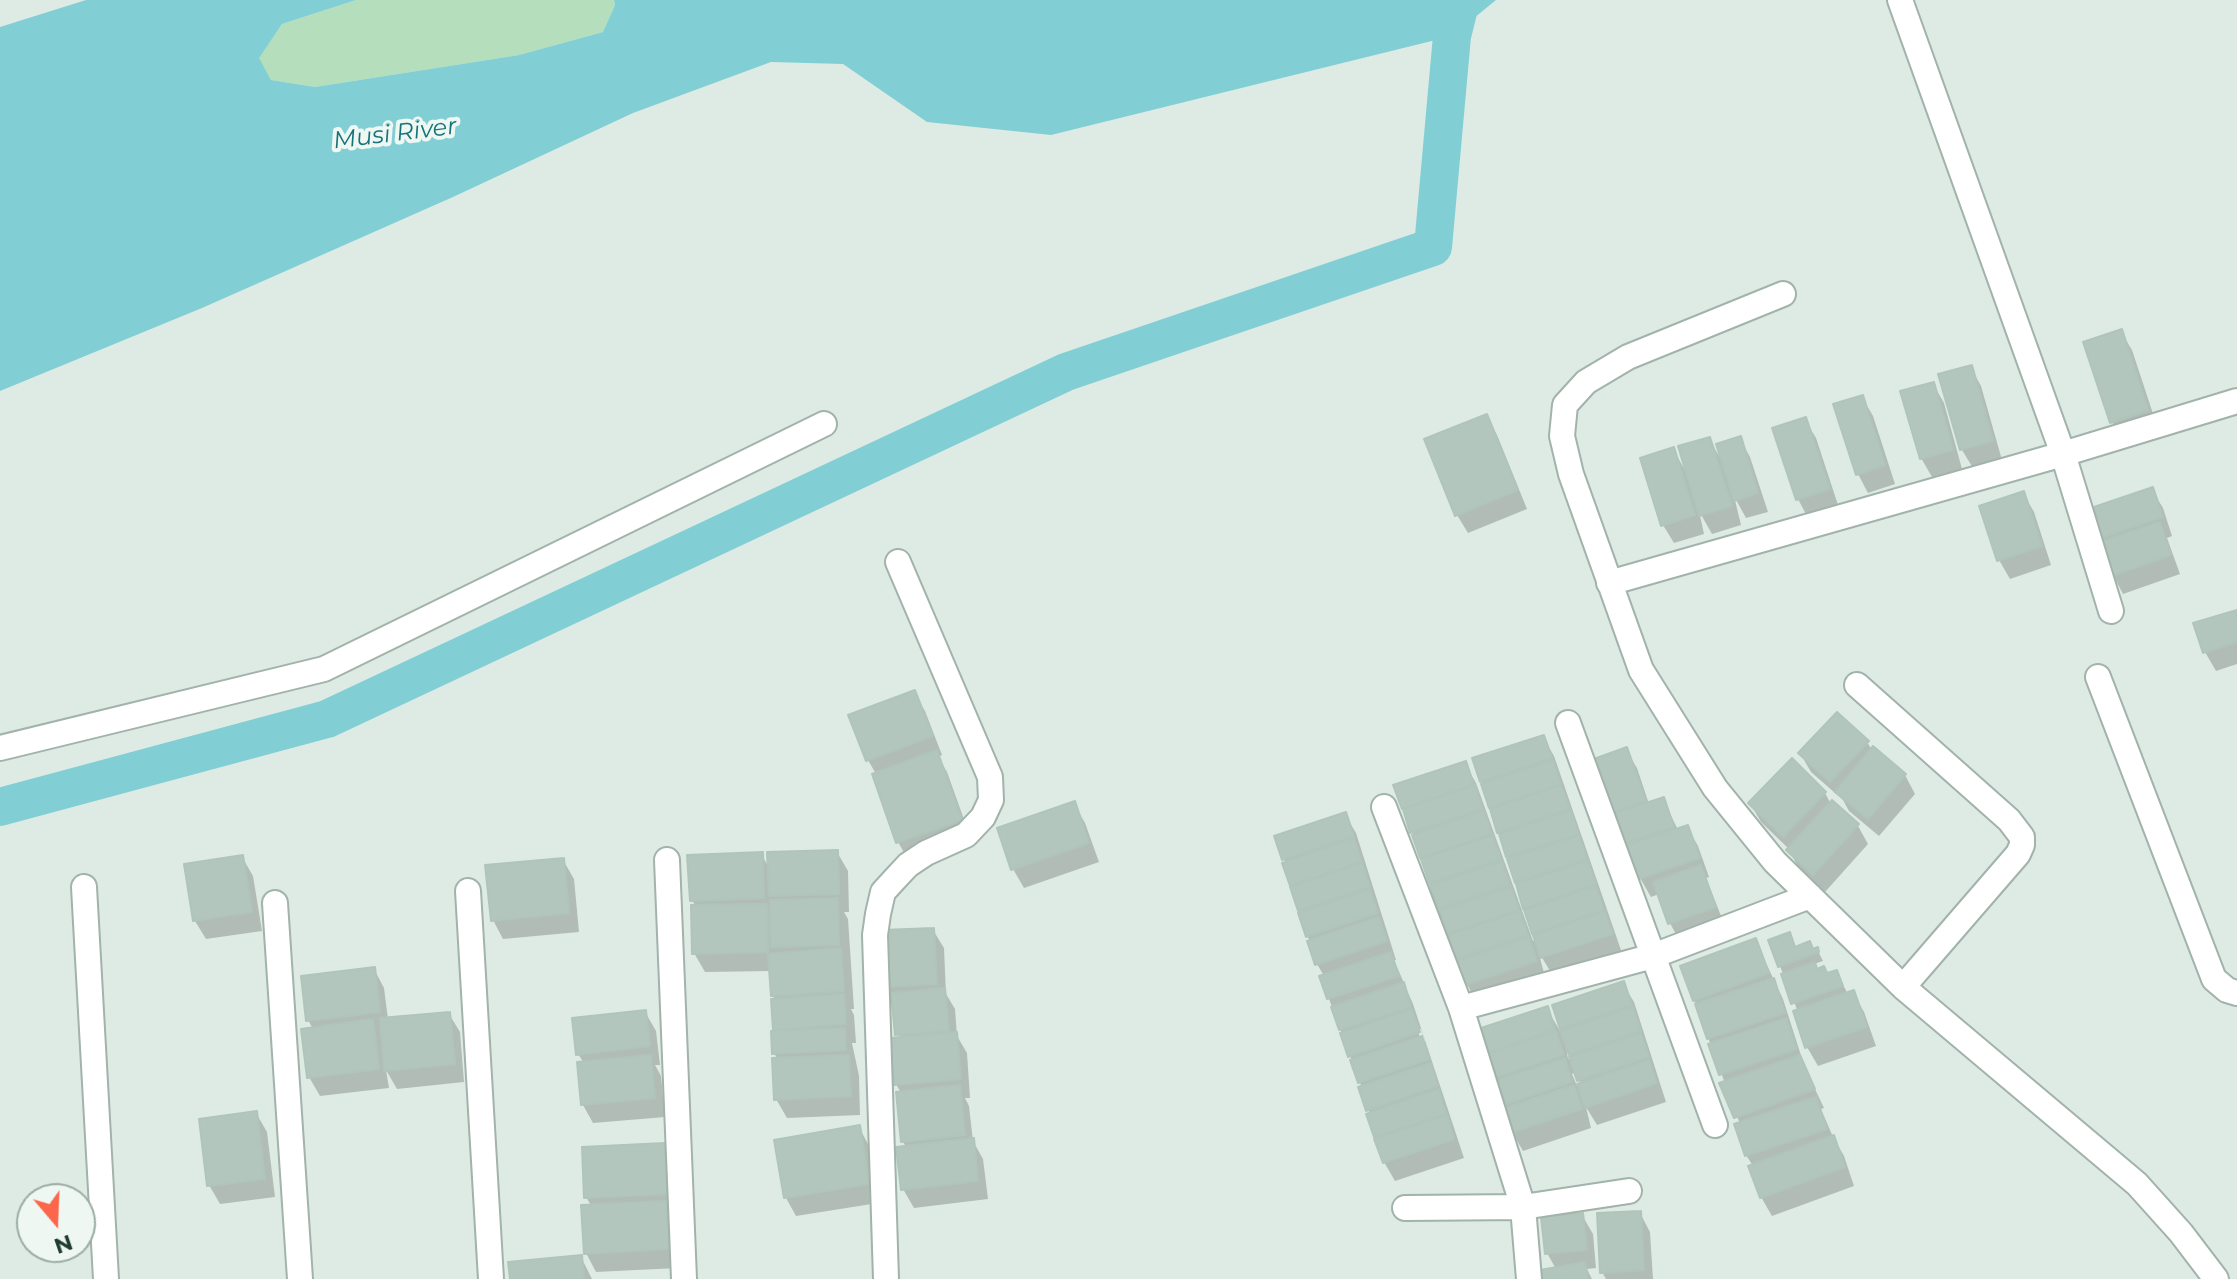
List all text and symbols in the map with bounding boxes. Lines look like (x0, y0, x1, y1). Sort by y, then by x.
water label: Musi River (332, 112, 458, 156)
north arrow (16, 1183, 96, 1263)
text: N (51, 1229, 76, 1260)

